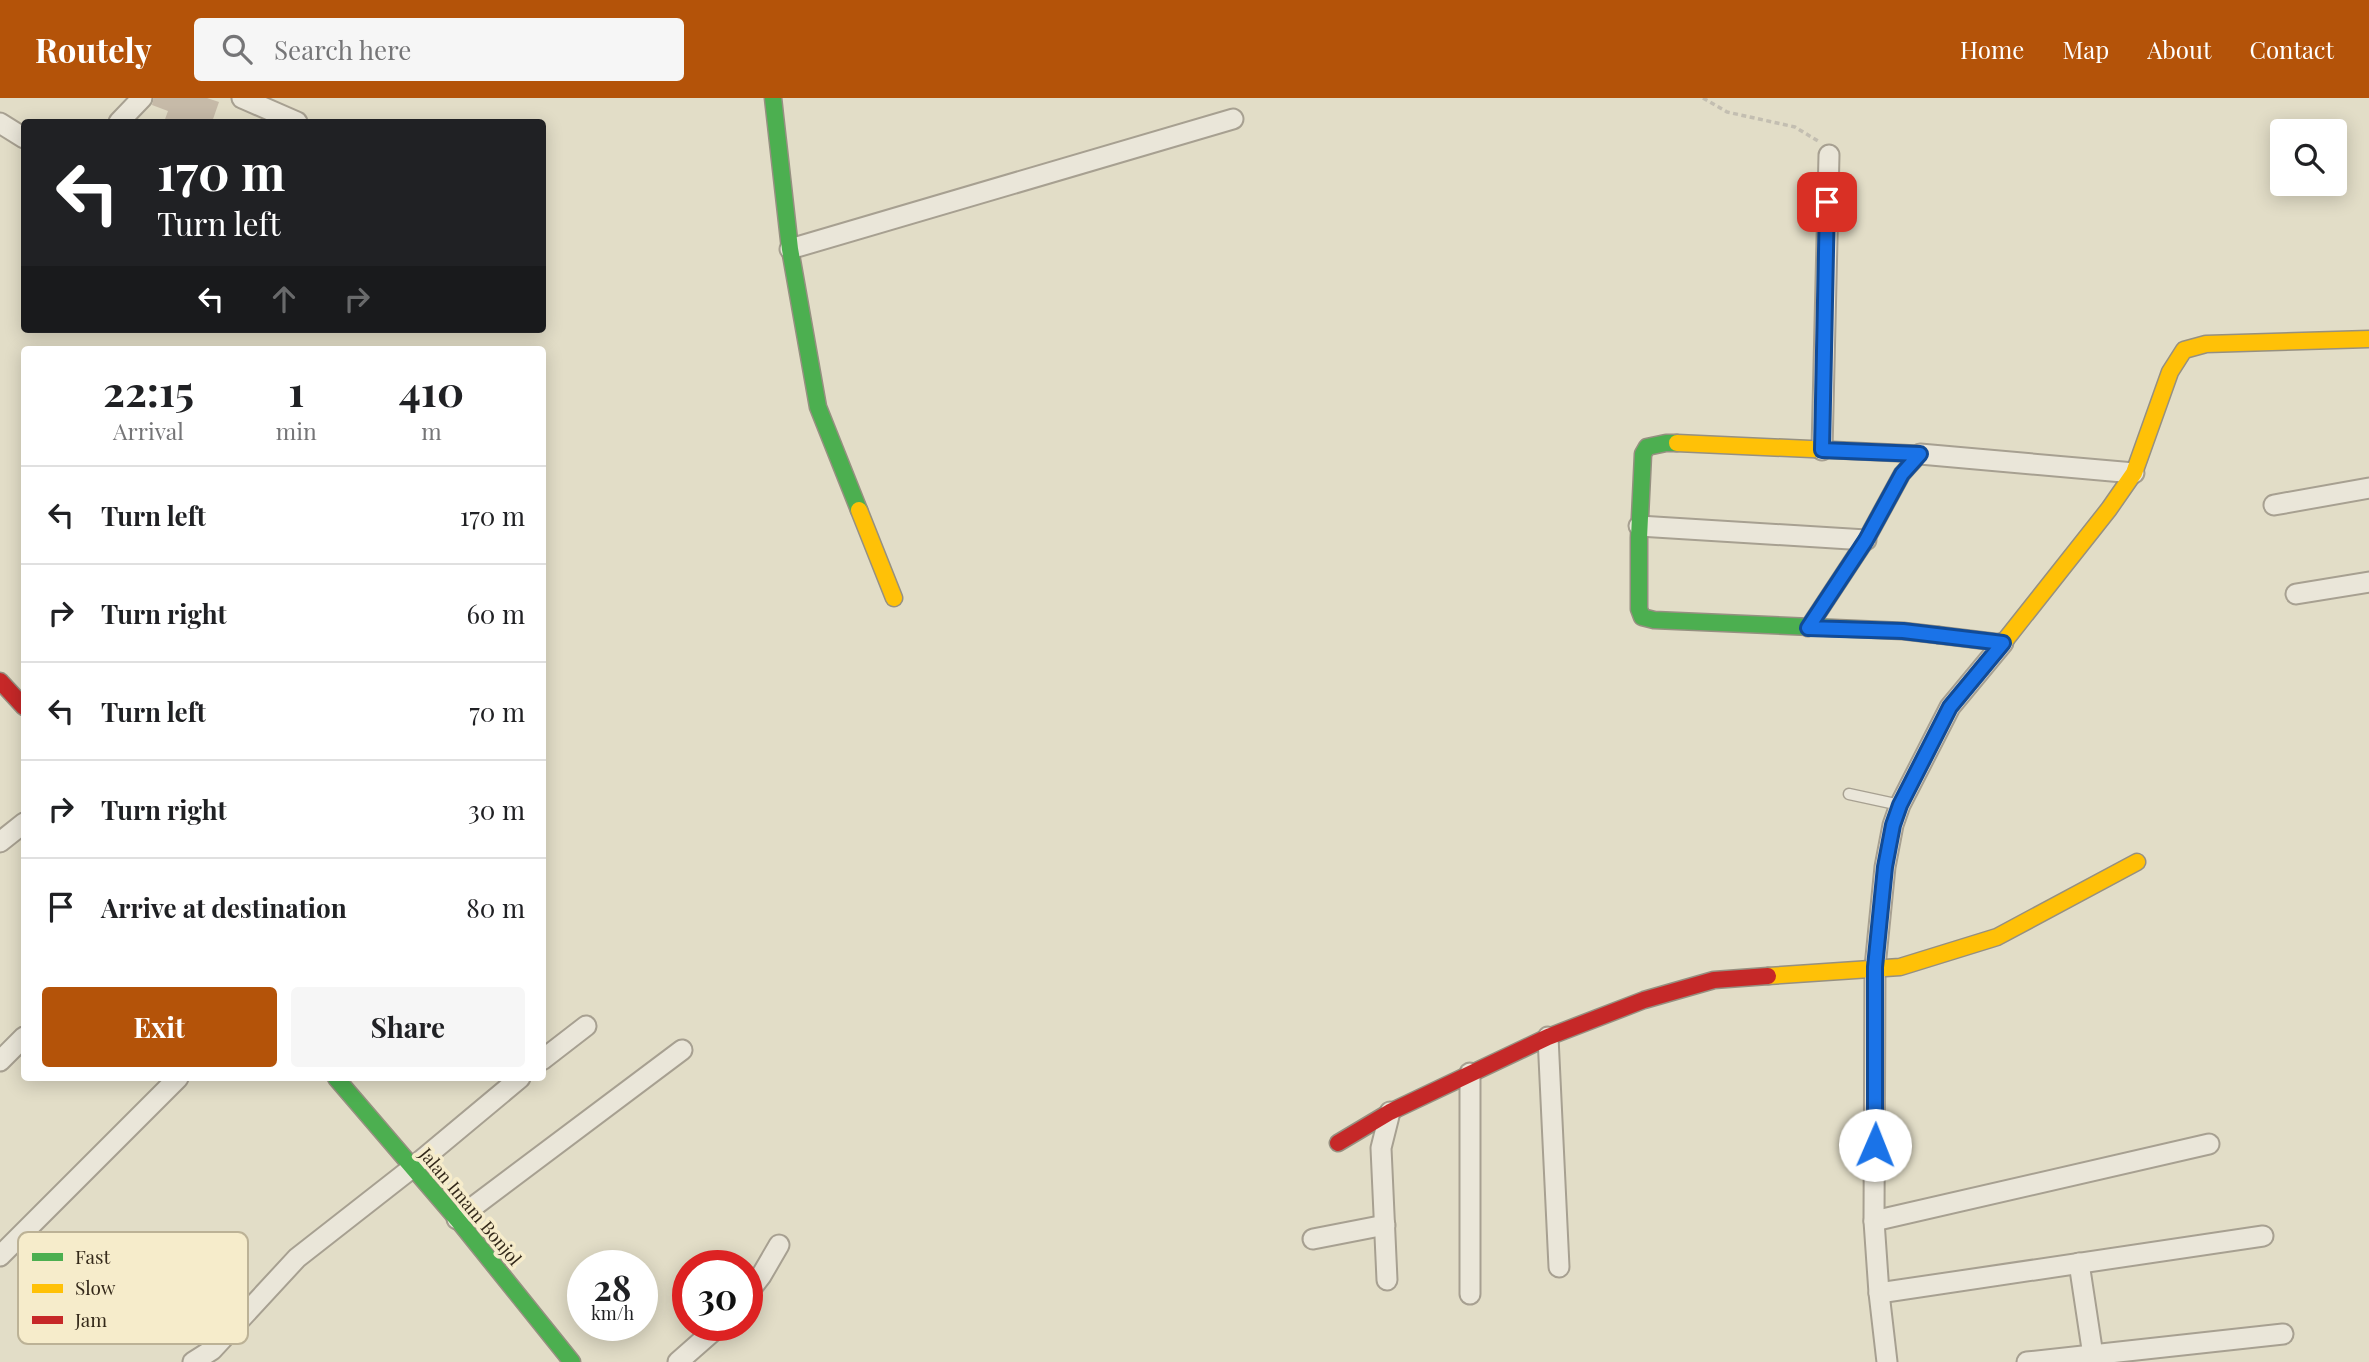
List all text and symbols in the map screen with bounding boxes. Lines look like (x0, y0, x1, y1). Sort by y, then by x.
search box (194, 18, 684, 81)
text: Routely (35, 27, 152, 71)
icon: search (218, 30, 256, 68)
text: Search here (274, 32, 411, 67)
text: Home (1960, 33, 2024, 65)
text: Map (2062, 33, 2109, 65)
text: About (2147, 33, 2211, 65)
text: Contact (2249, 33, 2334, 65)
map controls (2270, 119, 2347, 196)
button: search (2270, 119, 2347, 196)
text: 170 m (157, 138, 285, 203)
icon: left (42, 147, 133, 238)
pin (1797, 172, 1857, 232)
icon: arrive (1808, 183, 1846, 221)
text: Turn left (157, 201, 281, 244)
icon: left (192, 280, 230, 318)
icon: ahead (265, 280, 303, 318)
icon: right (338, 280, 376, 318)
text: 22:15 (103, 362, 194, 418)
text: 1 (288, 362, 304, 418)
text: 410 (399, 362, 464, 418)
text: Arrival (113, 415, 184, 446)
text: min (276, 415, 317, 446)
text: m (421, 415, 442, 446)
icon: left (42, 496, 80, 534)
text: Turn left (101, 498, 206, 533)
text: 170 m (460, 498, 525, 533)
icon: right (42, 594, 80, 632)
text: Turn right (101, 596, 227, 631)
text: 60 m (466, 596, 525, 631)
icon: left (42, 692, 80, 730)
text: Turn left (101, 694, 206, 729)
text: 70 m (469, 694, 525, 729)
icon: right (42, 790, 80, 828)
text: Turn right (101, 792, 227, 827)
text: 30 m (468, 792, 525, 827)
icon: arrive (42, 888, 80, 926)
text: Arrive at destination (101, 890, 347, 925)
text: 80 m (466, 890, 525, 925)
button: Exit (42, 987, 277, 1067)
button: Share (291, 987, 525, 1067)
position arrow (1838, 1108, 1912, 1182)
street label: Jalan Imam Bonjol (414, 1142, 527, 1270)
legend (18, 1232, 248, 1344)
text: Fast (75, 1243, 111, 1269)
speed limit sign: 30 (672, 1250, 763, 1341)
text: 28 (594, 1263, 631, 1310)
text: Slow (75, 1274, 116, 1300)
text: km/h (591, 1301, 634, 1325)
text: Jam (74, 1306, 107, 1332)

